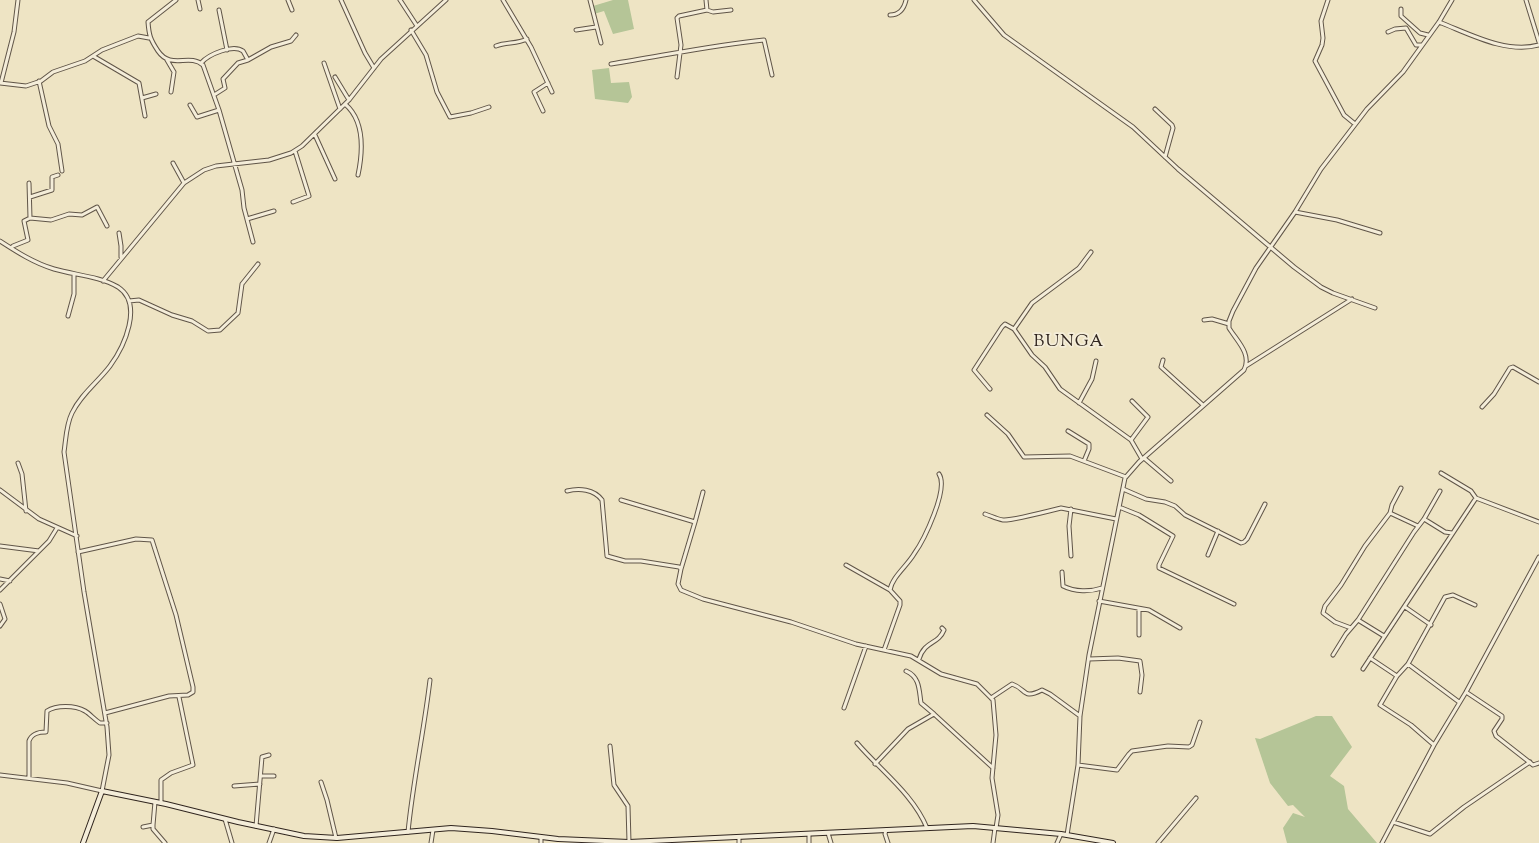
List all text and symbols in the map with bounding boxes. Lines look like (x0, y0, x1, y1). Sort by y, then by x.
district label: BUNGA (1034, 333, 1104, 353)

